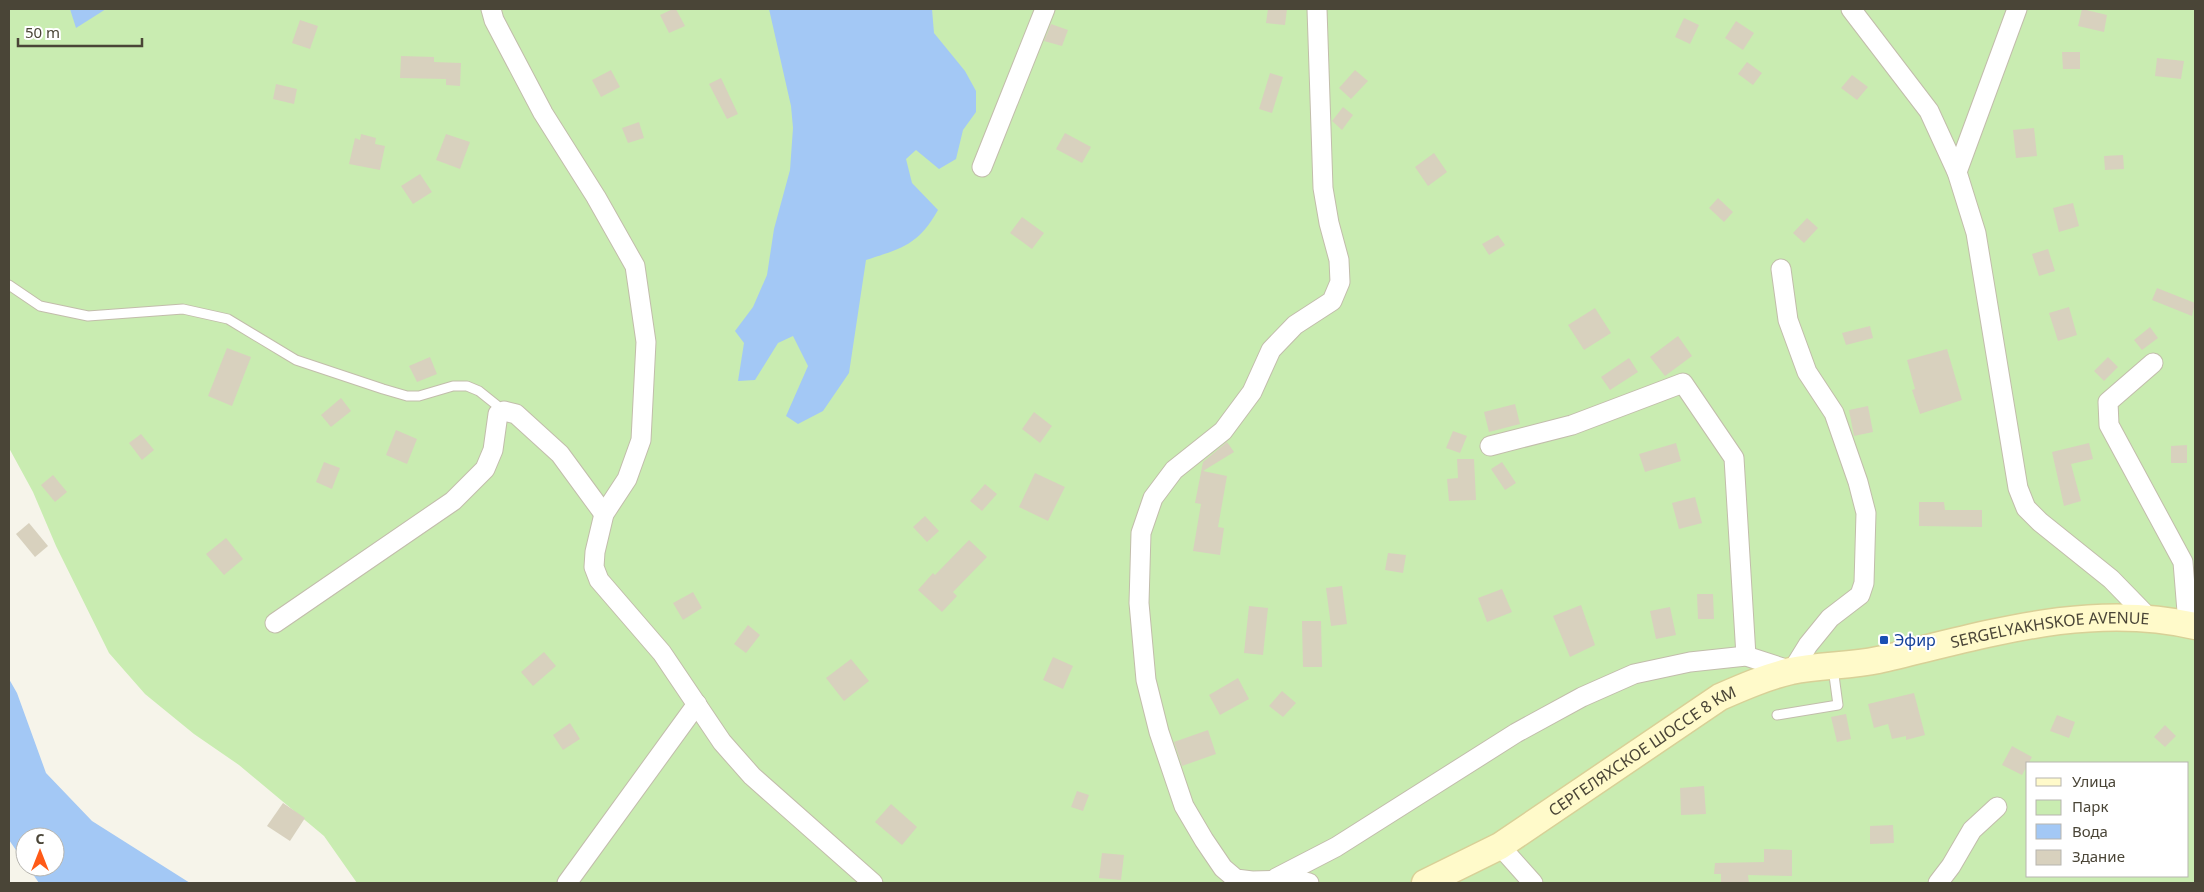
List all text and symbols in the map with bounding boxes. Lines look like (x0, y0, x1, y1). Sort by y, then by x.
scale bar (18, 15, 141, 47)
text: 50 m (25, 22, 60, 42)
street label: SERGELYAKHSKOE AVENUE (1948, 606, 2150, 653)
place label: Эфир (1894, 629, 1936, 651)
marker: Эфир (1878, 634, 1890, 646)
street label: СЕРГЕЛЯХСКОЕ ШОССЕ 8 КМ (1544, 680, 1739, 821)
legend (2026, 762, 2189, 877)
text: Улица (2072, 771, 2116, 791)
text: Парк (2072, 796, 2108, 816)
text: Вода (2072, 821, 2108, 841)
north arrow (15, 827, 65, 877)
text: С (35, 829, 45, 848)
text: Здание (2072, 846, 2125, 866)

